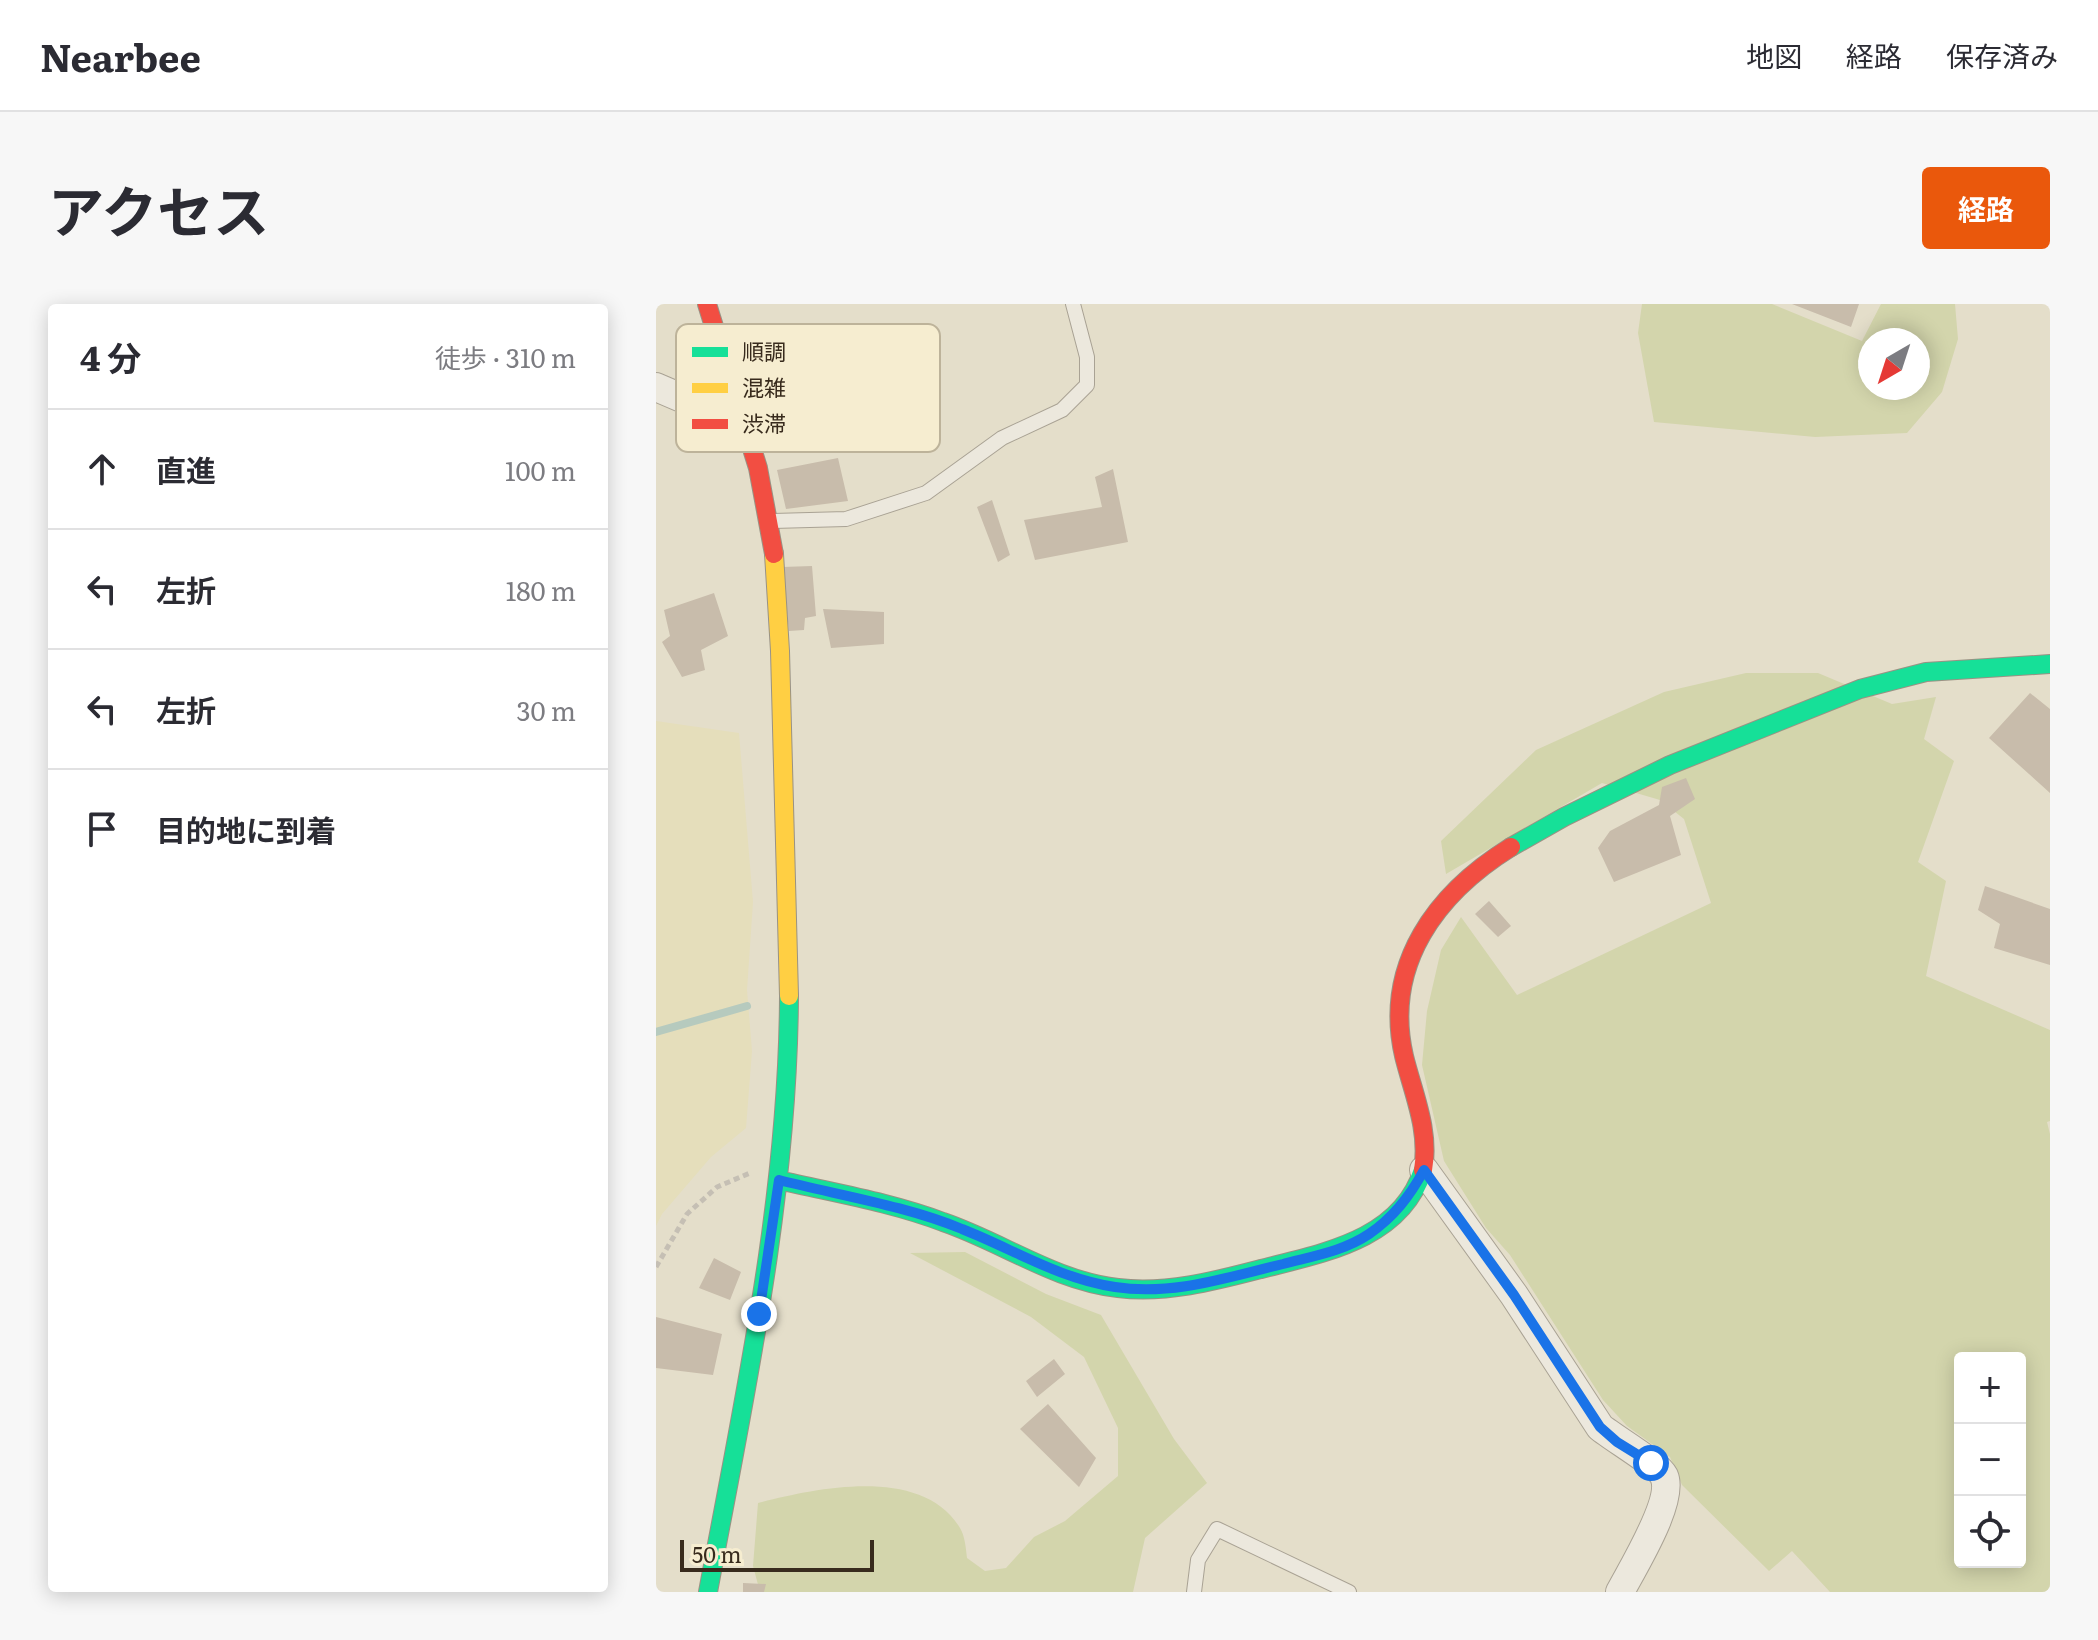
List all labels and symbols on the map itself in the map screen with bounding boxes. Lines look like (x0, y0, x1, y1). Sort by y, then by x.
legend (676, 324, 940, 452)
north arrow (1858, 328, 1930, 400)
text: 順調 (742, 334, 786, 367)
text: 混雑 (742, 370, 786, 403)
text: 渋滞 (742, 406, 786, 439)
route end (741, 1296, 777, 1332)
route start (1633, 1445, 1669, 1481)
scale bar (680, 1536, 874, 1572)

